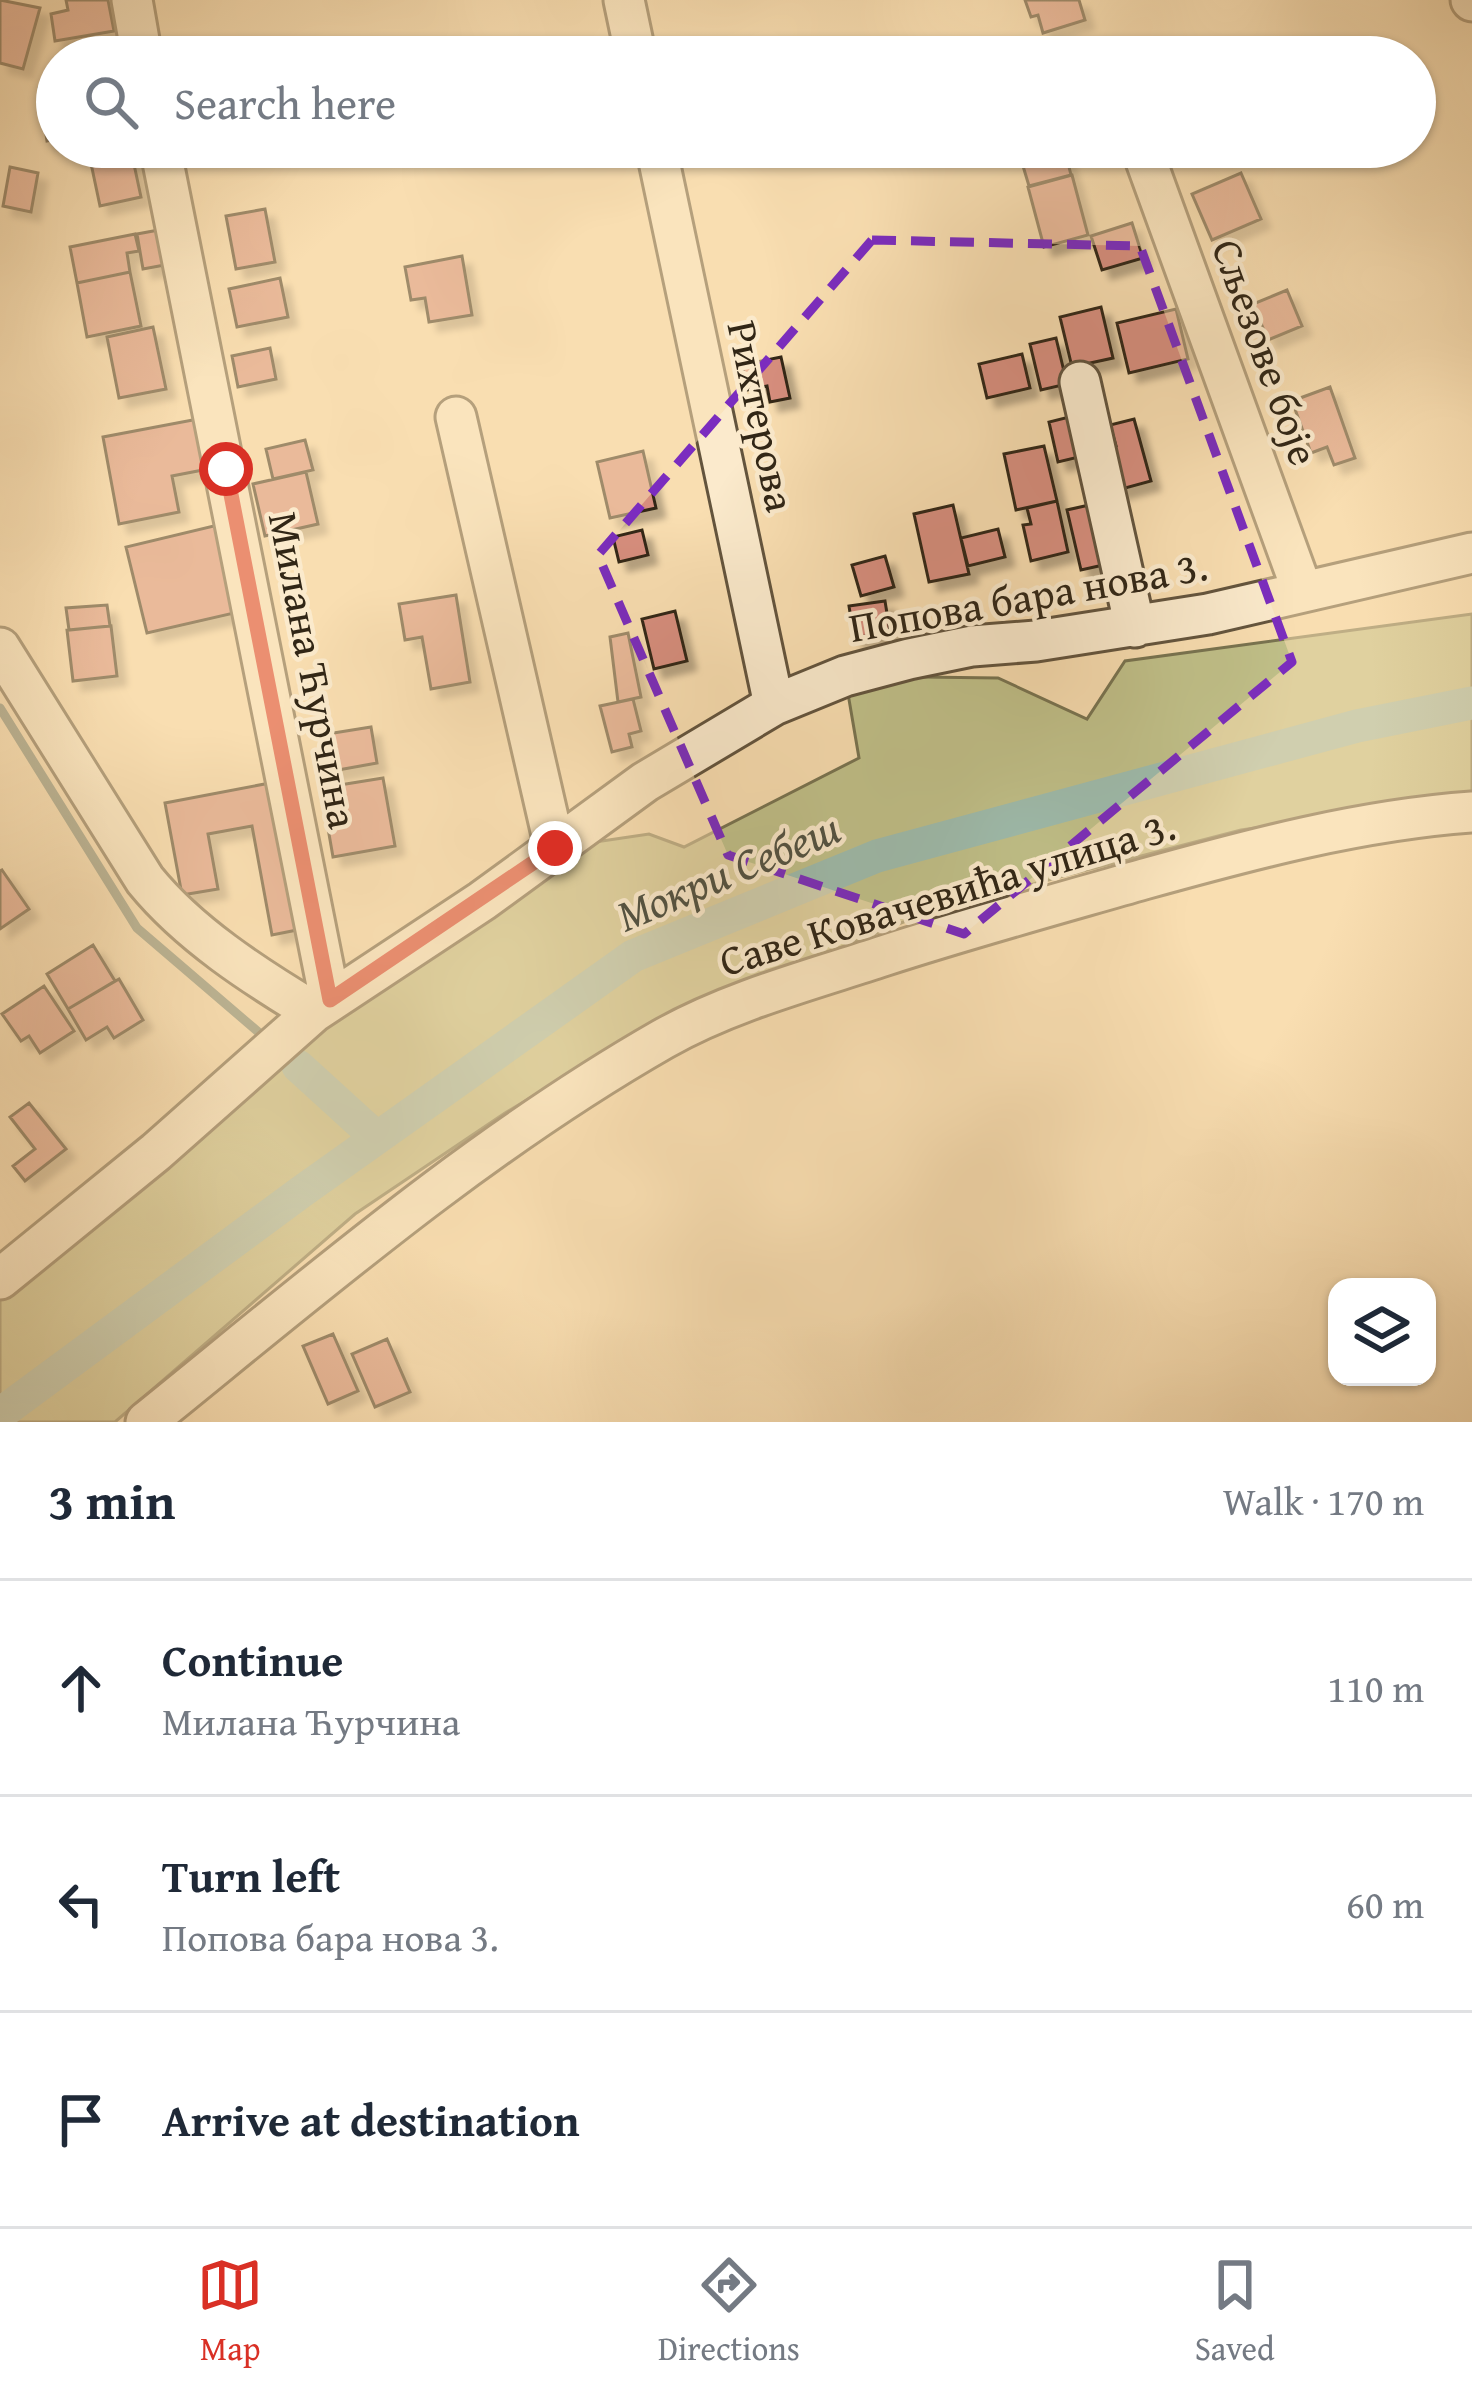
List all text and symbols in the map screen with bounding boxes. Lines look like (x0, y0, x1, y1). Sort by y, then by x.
search box (36, 36, 1436, 168)
icon: search (78, 69, 144, 135)
text: Search here (174, 70, 396, 135)
street label: Сљезове боје (1197, 230, 1336, 473)
street label: Рихтерова (713, 315, 812, 517)
route start (199, 442, 253, 496)
street label: Милана Ћурчина (254, 506, 375, 833)
street label: Попова бара нова 3. (844, 534, 1212, 657)
water label: Мокри Себеш (606, 794, 850, 947)
street label: Саве Ковачевића улица 3. (712, 794, 1182, 991)
route end (528, 821, 582, 875)
map controls (1328, 1278, 1436, 1386)
button: layers (1328, 1278, 1436, 1386)
text: 3 min (48, 1463, 175, 1538)
text: Walk · 170 m (1223, 1472, 1424, 1529)
text: Continue (162, 1627, 343, 1692)
icon: ahead (48, 1655, 114, 1721)
text: 110 m (1327, 1659, 1424, 1716)
text: Милана Ћурчина (162, 1692, 460, 1749)
text: Turn left (162, 1843, 340, 1908)
icon: left (48, 1871, 114, 1937)
text: 60 m (1346, 1875, 1424, 1932)
text: Попова бара нова 3. (162, 1908, 499, 1965)
icon: arrive (48, 2087, 114, 2153)
text: Arrive at destination (162, 2087, 580, 2152)
tab: Map (197, 2252, 263, 2372)
tab: Directions (658, 2252, 800, 2372)
tab: Saved (1195, 2252, 1275, 2372)

